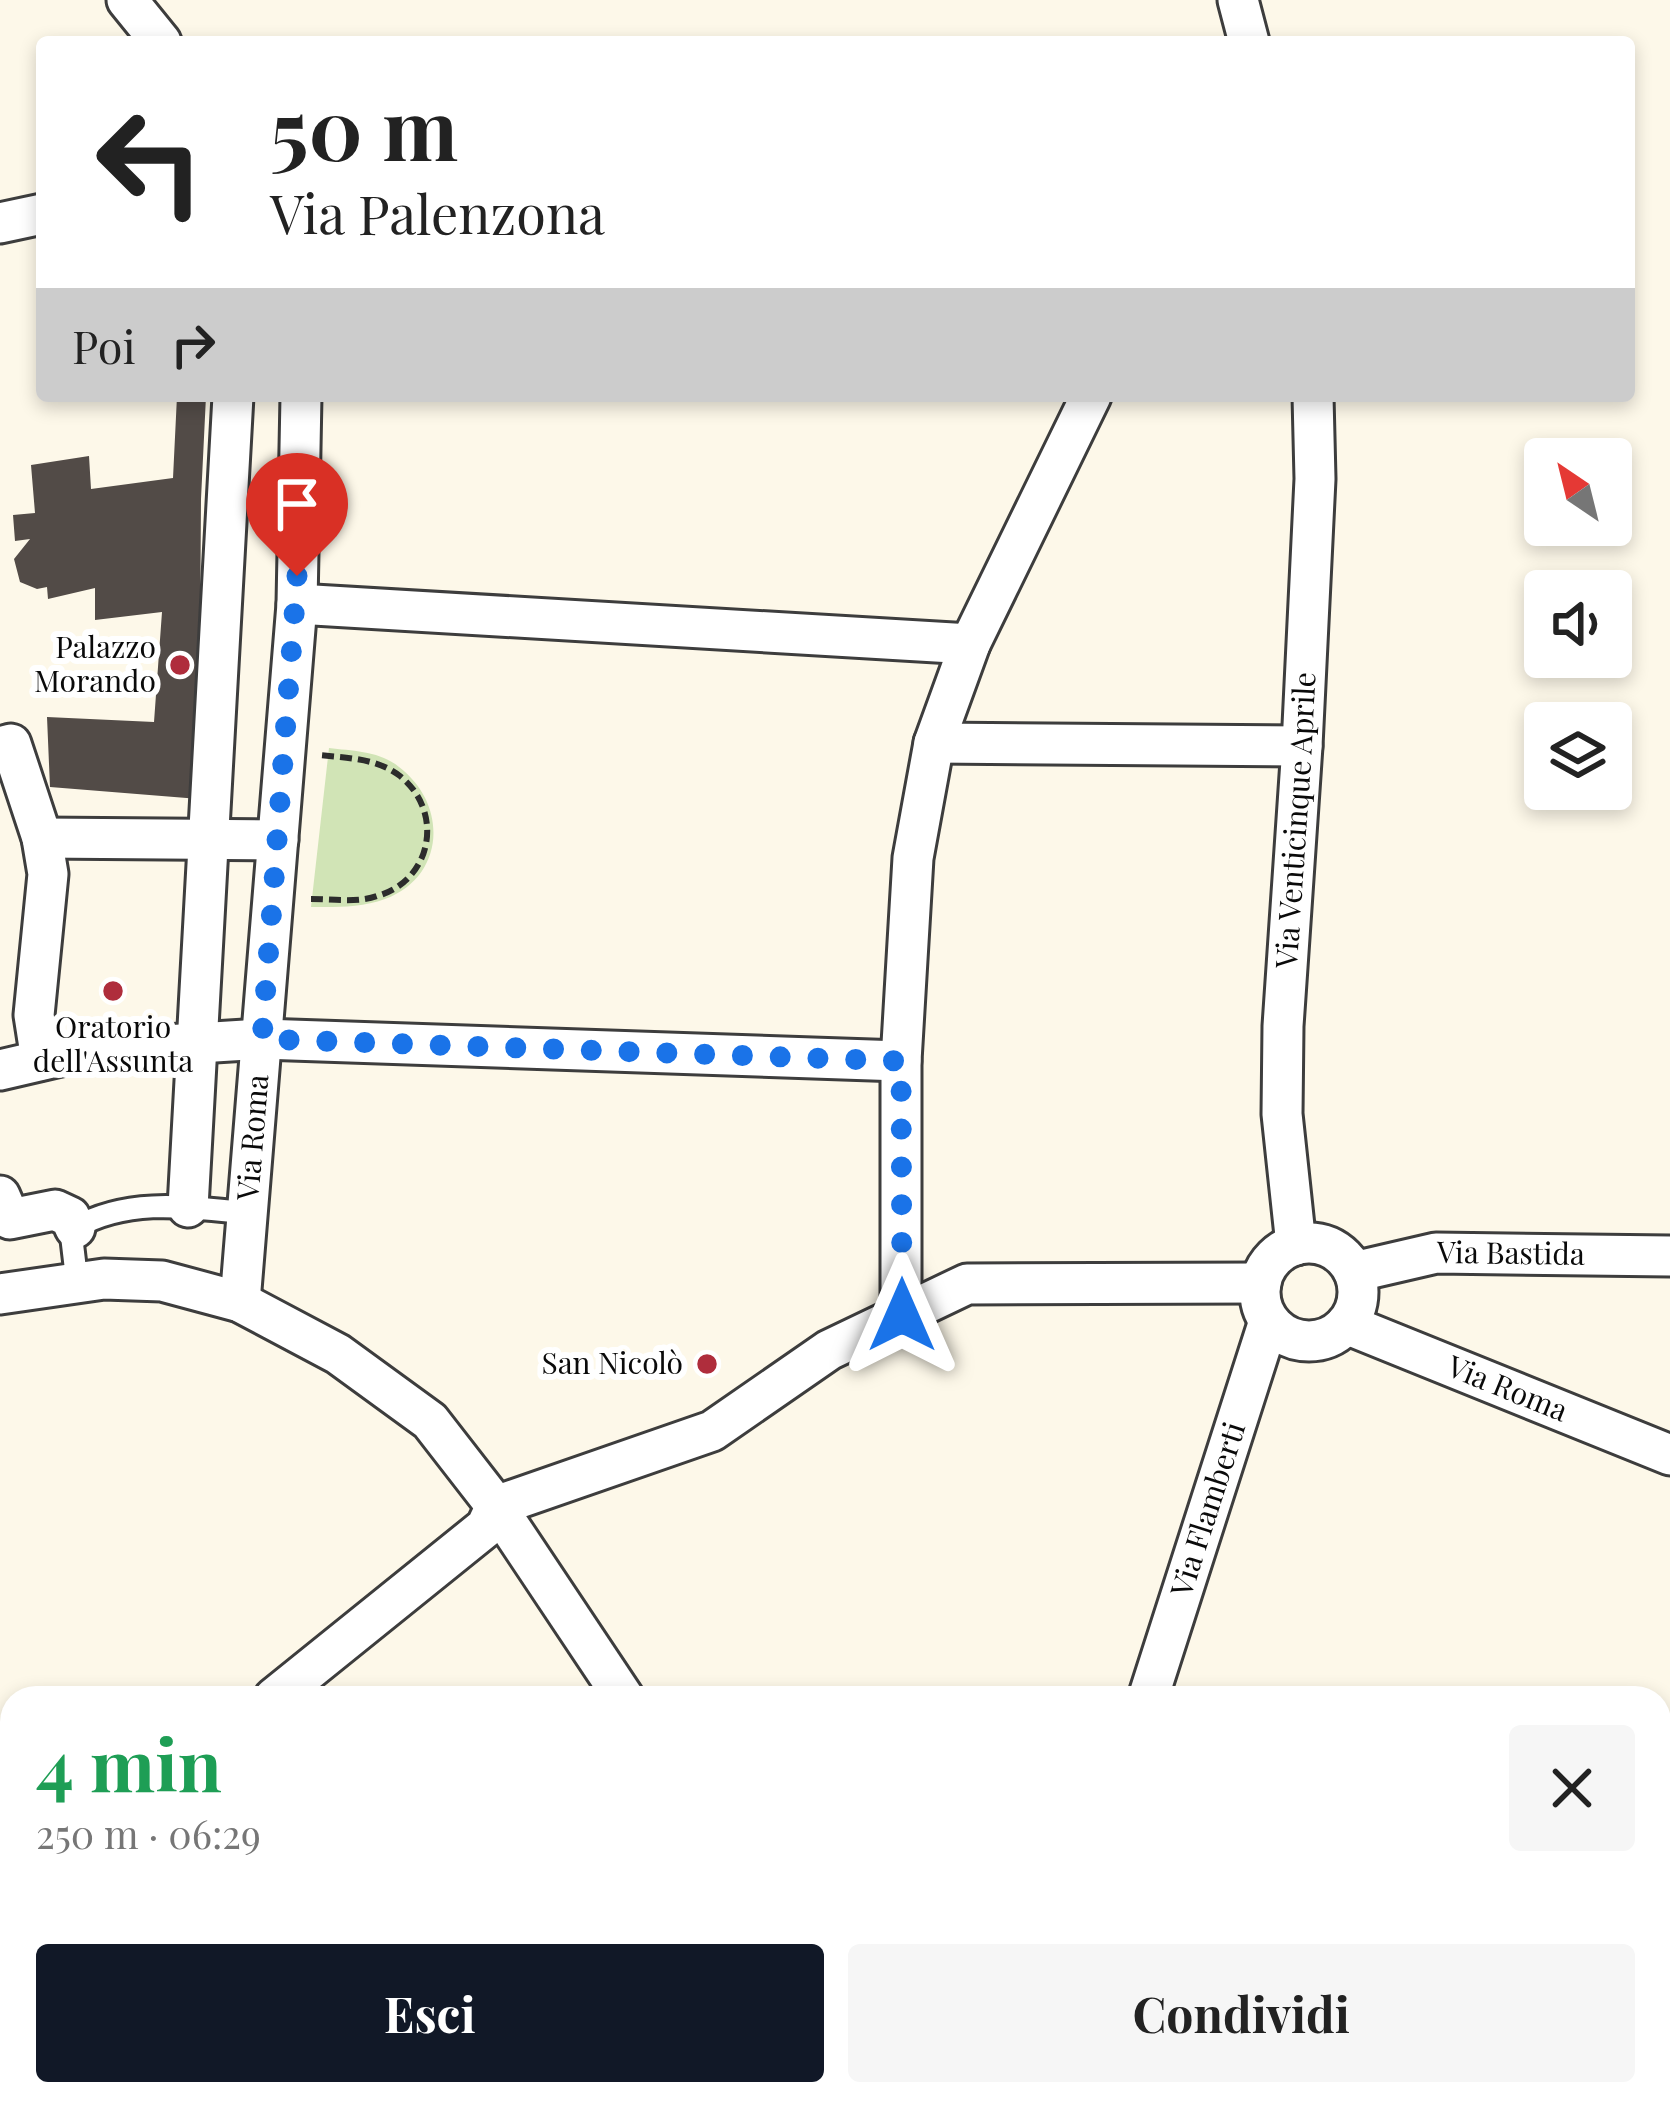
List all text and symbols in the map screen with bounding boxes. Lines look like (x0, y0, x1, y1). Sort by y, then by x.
text: 50 m (270, 70, 458, 182)
icon: left (72, 84, 228, 240)
text: Via Palenzona (270, 177, 605, 249)
icon: right (160, 312, 226, 378)
text: Poi (72, 315, 136, 375)
north arrow (1524, 438, 1632, 546)
map controls (1524, 438, 1632, 810)
pin (246, 453, 348, 576)
icon: arrive (264, 471, 330, 537)
button: sound (1524, 570, 1632, 678)
place label: Palazzo Morando (34, 626, 156, 700)
marker: Palazzo Morando (167, 652, 193, 678)
street label: Via Venticinque Aprile (1265, 671, 1324, 970)
button: layers (1524, 702, 1632, 810)
marker: Oratorio dell'Assunta (100, 978, 126, 1004)
place label: Oratorio dell'Assunta (33, 1006, 193, 1080)
street label: Via Roma (226, 1073, 277, 1203)
street label: Via Bastida (1436, 1231, 1585, 1273)
position arrow (839, 1252, 965, 1378)
place label: San Nicolò (541, 1342, 683, 1382)
street label: Via Roma (1441, 1345, 1574, 1430)
marker: San Nicolò (694, 1351, 720, 1377)
street label: Via Flamberti (1160, 1416, 1253, 1602)
text: 4 min (36, 1714, 222, 1810)
button: close (1509, 1725, 1635, 1851)
text: 250 m · 06:29 (36, 1807, 261, 1859)
button: Esci (36, 1944, 824, 2082)
button: Condividi (848, 1944, 1635, 2082)

